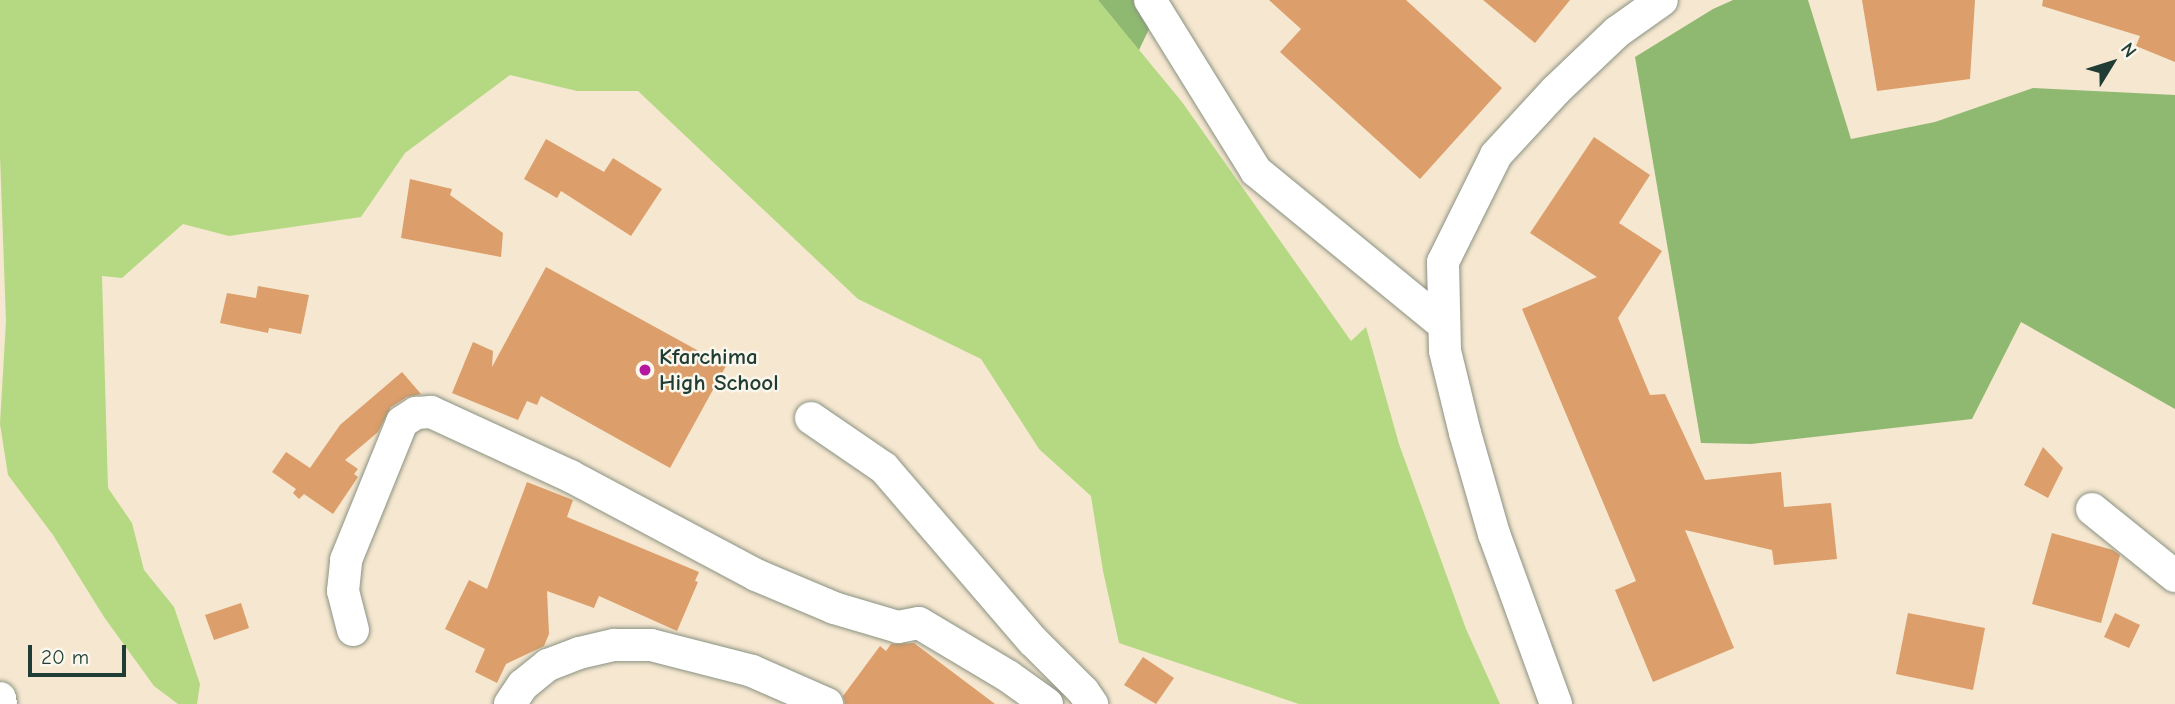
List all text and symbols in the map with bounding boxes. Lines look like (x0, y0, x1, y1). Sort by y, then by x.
north arrow (2077, 28, 2147, 98)
text: N (2116, 38, 2141, 62)
place label: Kfarchima High School (659, 343, 779, 397)
marker: Kfarchima High School (637, 362, 653, 378)
scale bar (32, 630, 130, 674)
text: 20 m (41, 645, 89, 669)

